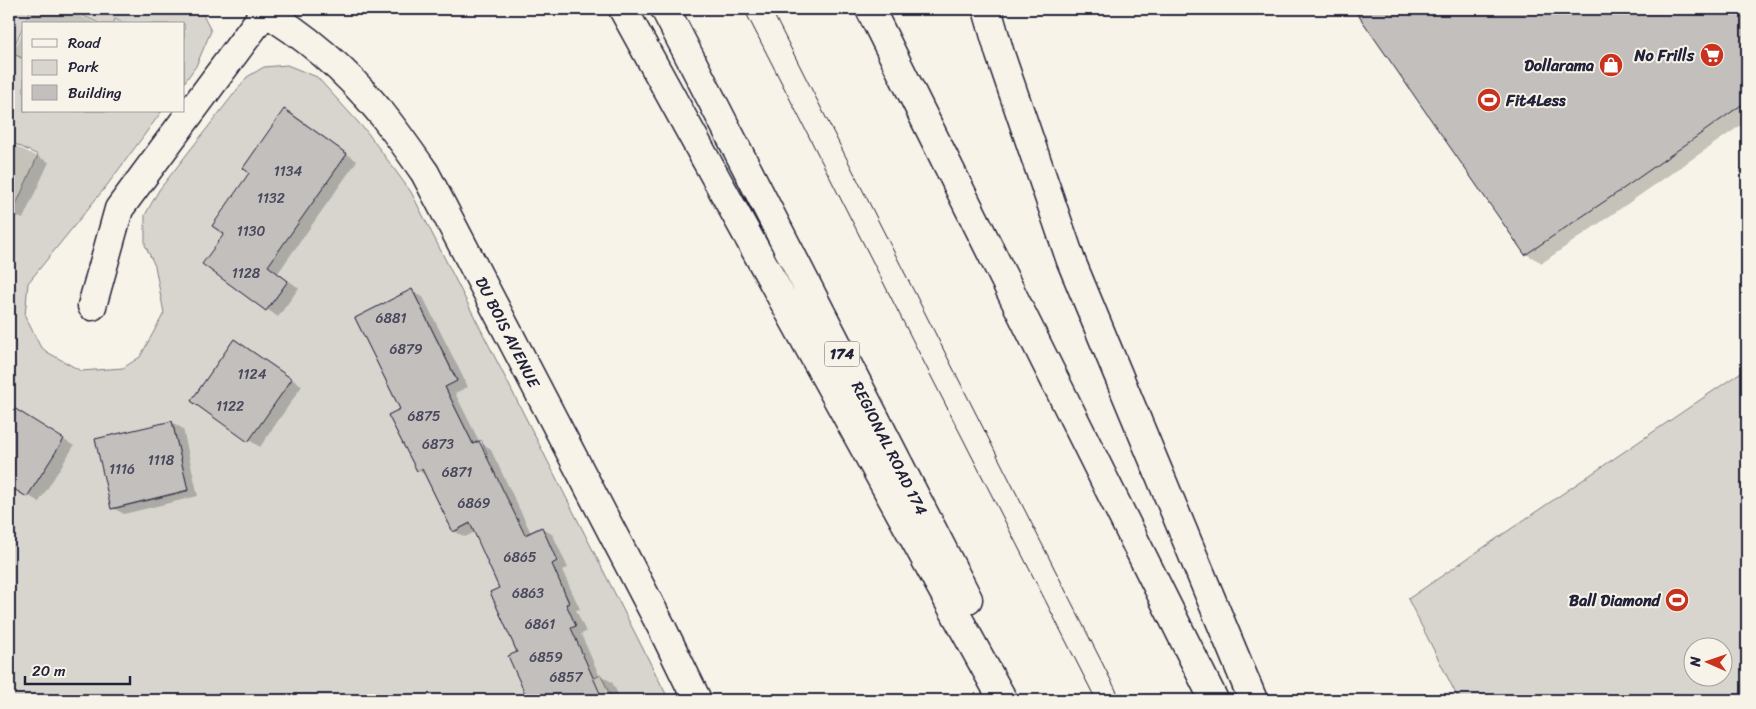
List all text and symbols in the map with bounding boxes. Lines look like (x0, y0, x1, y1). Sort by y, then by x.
legend (22, 22, 185, 112)
text: Road (68, 30, 101, 56)
place label: No Frills (1633, 41, 1695, 70)
supermarket icon: No Frills (1699, 42, 1725, 68)
place label: Dollarama (1524, 51, 1594, 80)
shop icon: Dollarama (1598, 52, 1624, 78)
text: Park (68, 54, 99, 80)
text: Building (68, 80, 122, 106)
place label: Fit4Less (1505, 86, 1566, 115)
sports icon: Fit4Less (1476, 87, 1502, 113)
house number: 1134 (274, 159, 302, 184)
house number: 1132 (257, 186, 285, 211)
house number: 1130 (237, 219, 265, 244)
house number: 1128 (232, 261, 261, 286)
street label: DU BOIS AVENUE (467, 271, 549, 394)
house number: 6881 (376, 306, 406, 331)
house number: 6879 (390, 337, 423, 362)
road number: 174 (824, 342, 860, 366)
house number: 1124 (238, 362, 267, 387)
street label: REGIONAL ROAD 174 (843, 376, 936, 520)
house number: 1122 (216, 394, 244, 419)
house number: 6875 (408, 404, 441, 429)
house number: 6873 (422, 432, 454, 457)
house number: 1118 (148, 448, 175, 473)
house number: 1116 (109, 457, 135, 482)
house number: 6871 (442, 460, 472, 485)
house number: 6869 (458, 491, 491, 516)
house number: 6865 (504, 545, 537, 570)
house number: 6863 (512, 581, 544, 606)
place label: Ball Diamond (1569, 586, 1662, 615)
sports icon: Ball Diamond (1664, 587, 1690, 613)
house number: 6861 (525, 612, 555, 637)
north arrow (1684, 636, 1734, 686)
house number: 6859 (529, 645, 563, 670)
scale bar (25, 654, 130, 686)
text: N (1683, 656, 1708, 668)
text: 20 m (32, 658, 66, 684)
house number: 6857 (550, 665, 583, 690)

